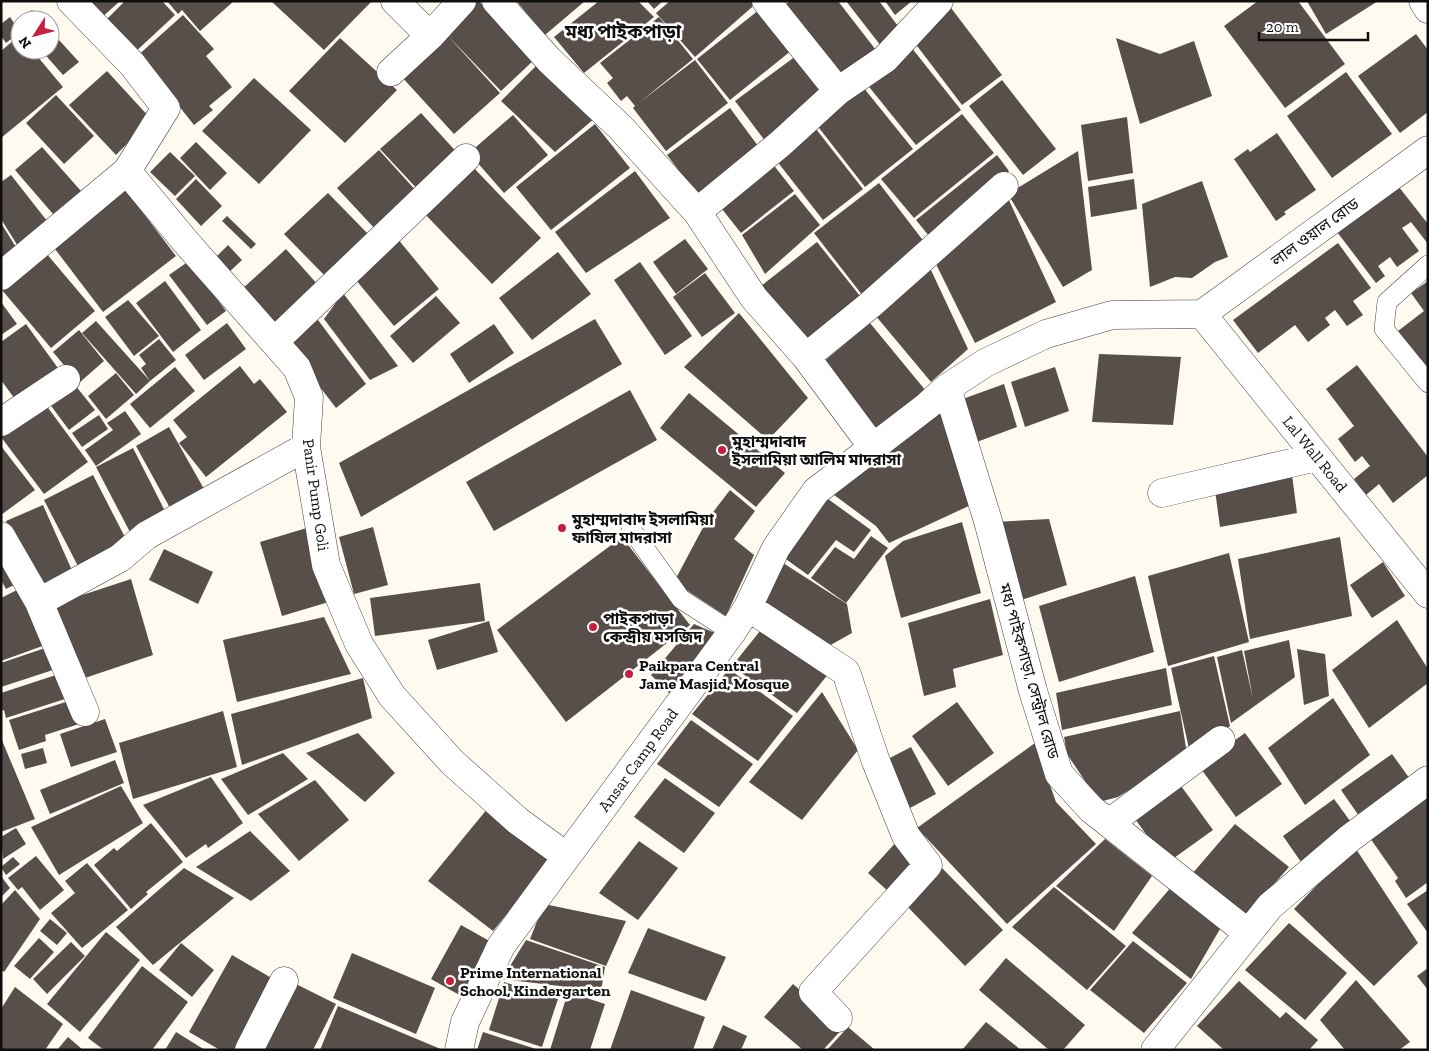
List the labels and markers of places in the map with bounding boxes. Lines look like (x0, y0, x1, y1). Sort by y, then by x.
place label: মুহাম্মদাবাদ ইসলামিয়া আলিম মাদরাসা (731, 432, 902, 469)
marker: মুহাম্মদাবাদ ইসলামিয়া আলিম মাদরাসা (716, 444, 728, 456)
place label: মুহাম্মদাবাদ ইসলামিয়া ফাযিল মাদরাসা (571, 510, 714, 547)
marker: মুহাম্মদাবাদ ইসলামিয়া ফাযিল মাদরাসা (556, 522, 568, 534)
place label: পাইকপাড়া কেন্দ্রীয় মসজিদ (603, 609, 703, 646)
marker: পাইকপাড়া কেন্দ্রীয় মসজিদ (587, 621, 599, 633)
place label: Paikpara Central Jame Masjid, Mosque (639, 656, 790, 693)
marker: Paikpara Central Jame Masjid, Mosque (623, 668, 635, 680)
place label: Prime International School, Kindergarten (460, 963, 611, 1000)
marker: Prime International School, Kindergarten (444, 975, 456, 987)

